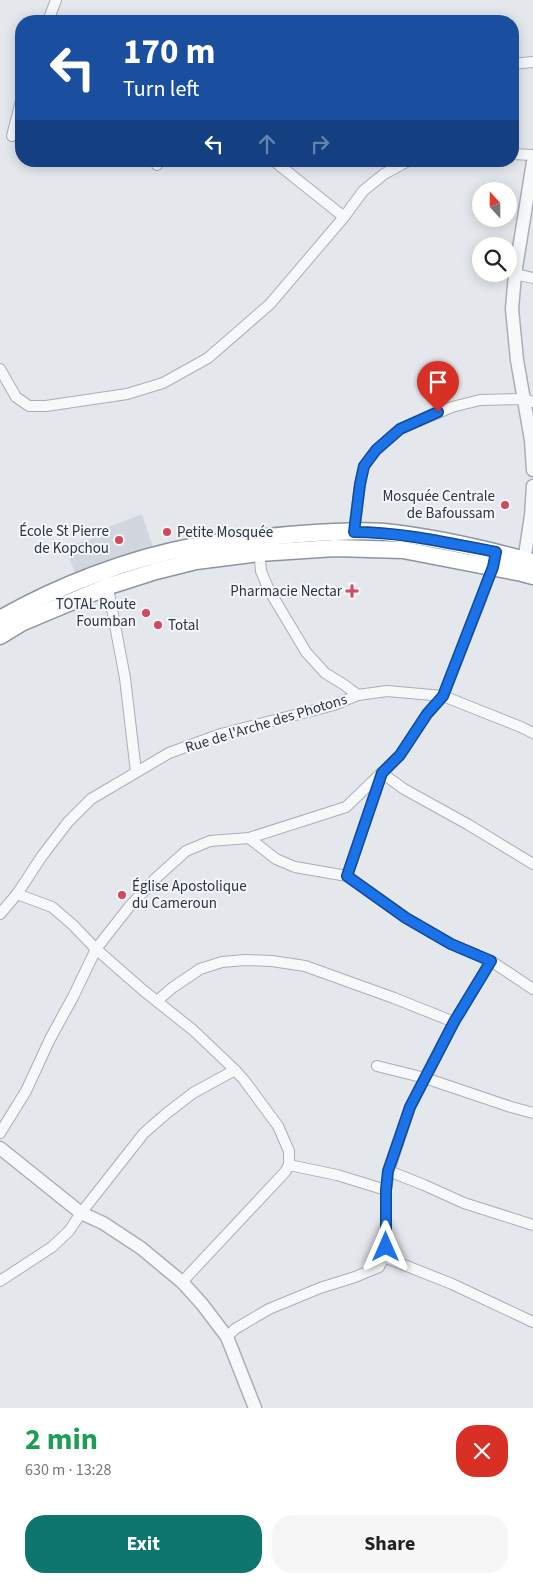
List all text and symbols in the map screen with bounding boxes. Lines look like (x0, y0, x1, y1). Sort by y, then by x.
text: 170 m (123, 27, 215, 77)
icon: left (40, 35, 105, 100)
text: Turn left (123, 73, 199, 105)
icon: left (200, 130, 228, 158)
icon: ahead (253, 130, 281, 158)
icon: right (306, 130, 334, 158)
north arrow (472, 182, 518, 228)
map controls (472, 182, 517, 282)
button: search (472, 237, 517, 282)
pin (417, 361, 459, 412)
icon: arrive (424, 368, 452, 396)
place label: Mosquée Centrale de Bafoussam (382, 486, 495, 524)
marker: Mosquée Centrale de Bafoussam (499, 499, 511, 511)
place label: École St Pierre de Kopchou (19, 521, 109, 559)
place label: Petite Mosquée (177, 522, 273, 543)
marker: Petite Mosquée (161, 526, 173, 538)
marker: École St Pierre de Kopchou (113, 534, 125, 546)
place label: Pharmacie Nectar (230, 581, 343, 602)
marker: Pharmacie Nectar (346, 585, 358, 597)
place label: TOTAL Route Foumban (56, 594, 136, 632)
marker: TOTAL Route Foumban (140, 607, 152, 619)
place label: Total (168, 615, 199, 636)
marker: Total (152, 619, 164, 631)
street label: Rue de l'Arche des Photons (183, 689, 350, 758)
place label: Église Apostolique du Cameroun (132, 876, 247, 914)
marker: Église Apostolique du Cameroun (116, 889, 128, 901)
position arrow (359, 1220, 411, 1272)
text: 2 min (25, 1418, 98, 1461)
button: close (456, 1425, 508, 1477)
text: 630 m · 13:28 (25, 1459, 112, 1481)
button: Exit (25, 1515, 262, 1573)
button: Share (272, 1515, 508, 1573)

